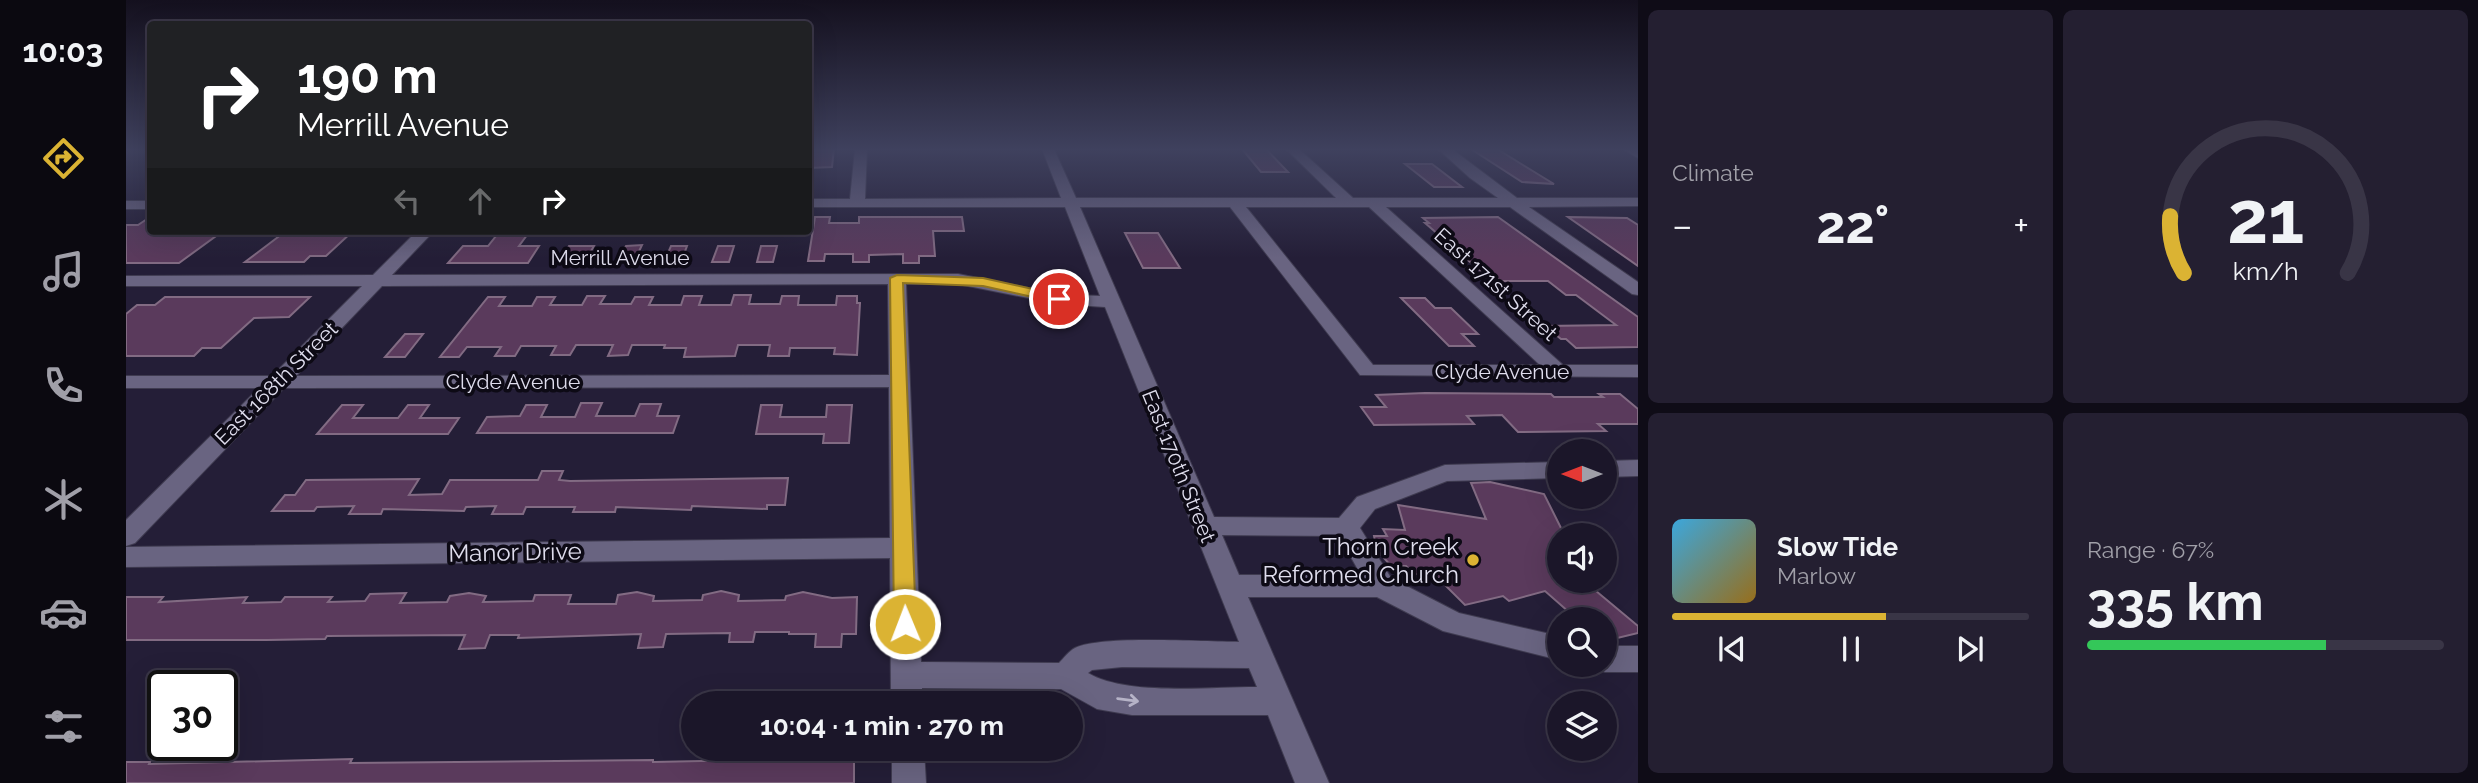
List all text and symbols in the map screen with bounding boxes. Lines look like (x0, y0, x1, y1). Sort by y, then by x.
text: 10:03 (23, 32, 103, 69)
text: 190 m (297, 47, 438, 104)
icon: right (182, 49, 273, 140)
text: Merrill Avenue (297, 106, 509, 143)
icon: directions (39, 134, 88, 183)
text: Climate (1672, 159, 1754, 186)
text: 21 (2227, 175, 2304, 260)
icon: left (388, 182, 426, 220)
icon: ahead (461, 182, 499, 220)
icon: right (534, 182, 572, 220)
text: 22° (1816, 194, 1889, 255)
text: − (1672, 203, 1692, 248)
text: + (2013, 203, 2029, 248)
street label: East 171st Street (1429, 222, 1563, 346)
street label: Merrill Avenue (550, 245, 690, 270)
icon: music (39, 247, 88, 296)
text: km/h (2233, 255, 2298, 285)
pin (1029, 269, 1089, 329)
icon: arrive (1040, 280, 1078, 318)
street label: East 168th Street (209, 316, 343, 450)
street label: Clyde Avenue (1435, 359, 1569, 384)
icon: phone (39, 361, 88, 410)
street label: Clyde Avenue (446, 369, 580, 394)
street label: East 170th Street (1137, 386, 1221, 546)
north arrow (1547, 439, 1617, 509)
map controls (1547, 439, 1617, 761)
icon: climate (39, 475, 88, 524)
button: sound (1547, 523, 1617, 593)
place label: Thorn Creek Reformed Church (1262, 532, 1459, 589)
text: Slow Tide (1777, 532, 1898, 562)
street label: Manor Drive (448, 536, 582, 568)
text: Range · 67% (2087, 536, 2214, 563)
marker: Thorn Creek Reformed Church (1465, 552, 1481, 568)
text: Marlow (1777, 562, 1856, 589)
text: 335 km (2087, 571, 2264, 632)
position arrow (868, 587, 942, 661)
icon: car (39, 588, 88, 637)
button: search (1547, 607, 1617, 677)
icon: previous (1713, 630, 1751, 668)
icon: pause (1832, 630, 1870, 668)
icon: next (1951, 630, 1989, 668)
speed limit sign: 30 (147, 670, 238, 761)
button: layers (1547, 691, 1617, 761)
one-way arrow (1116, 694, 1139, 707)
icon: filters (39, 702, 88, 751)
text: 10:04 · 1 min · 270 m (760, 711, 1004, 741)

